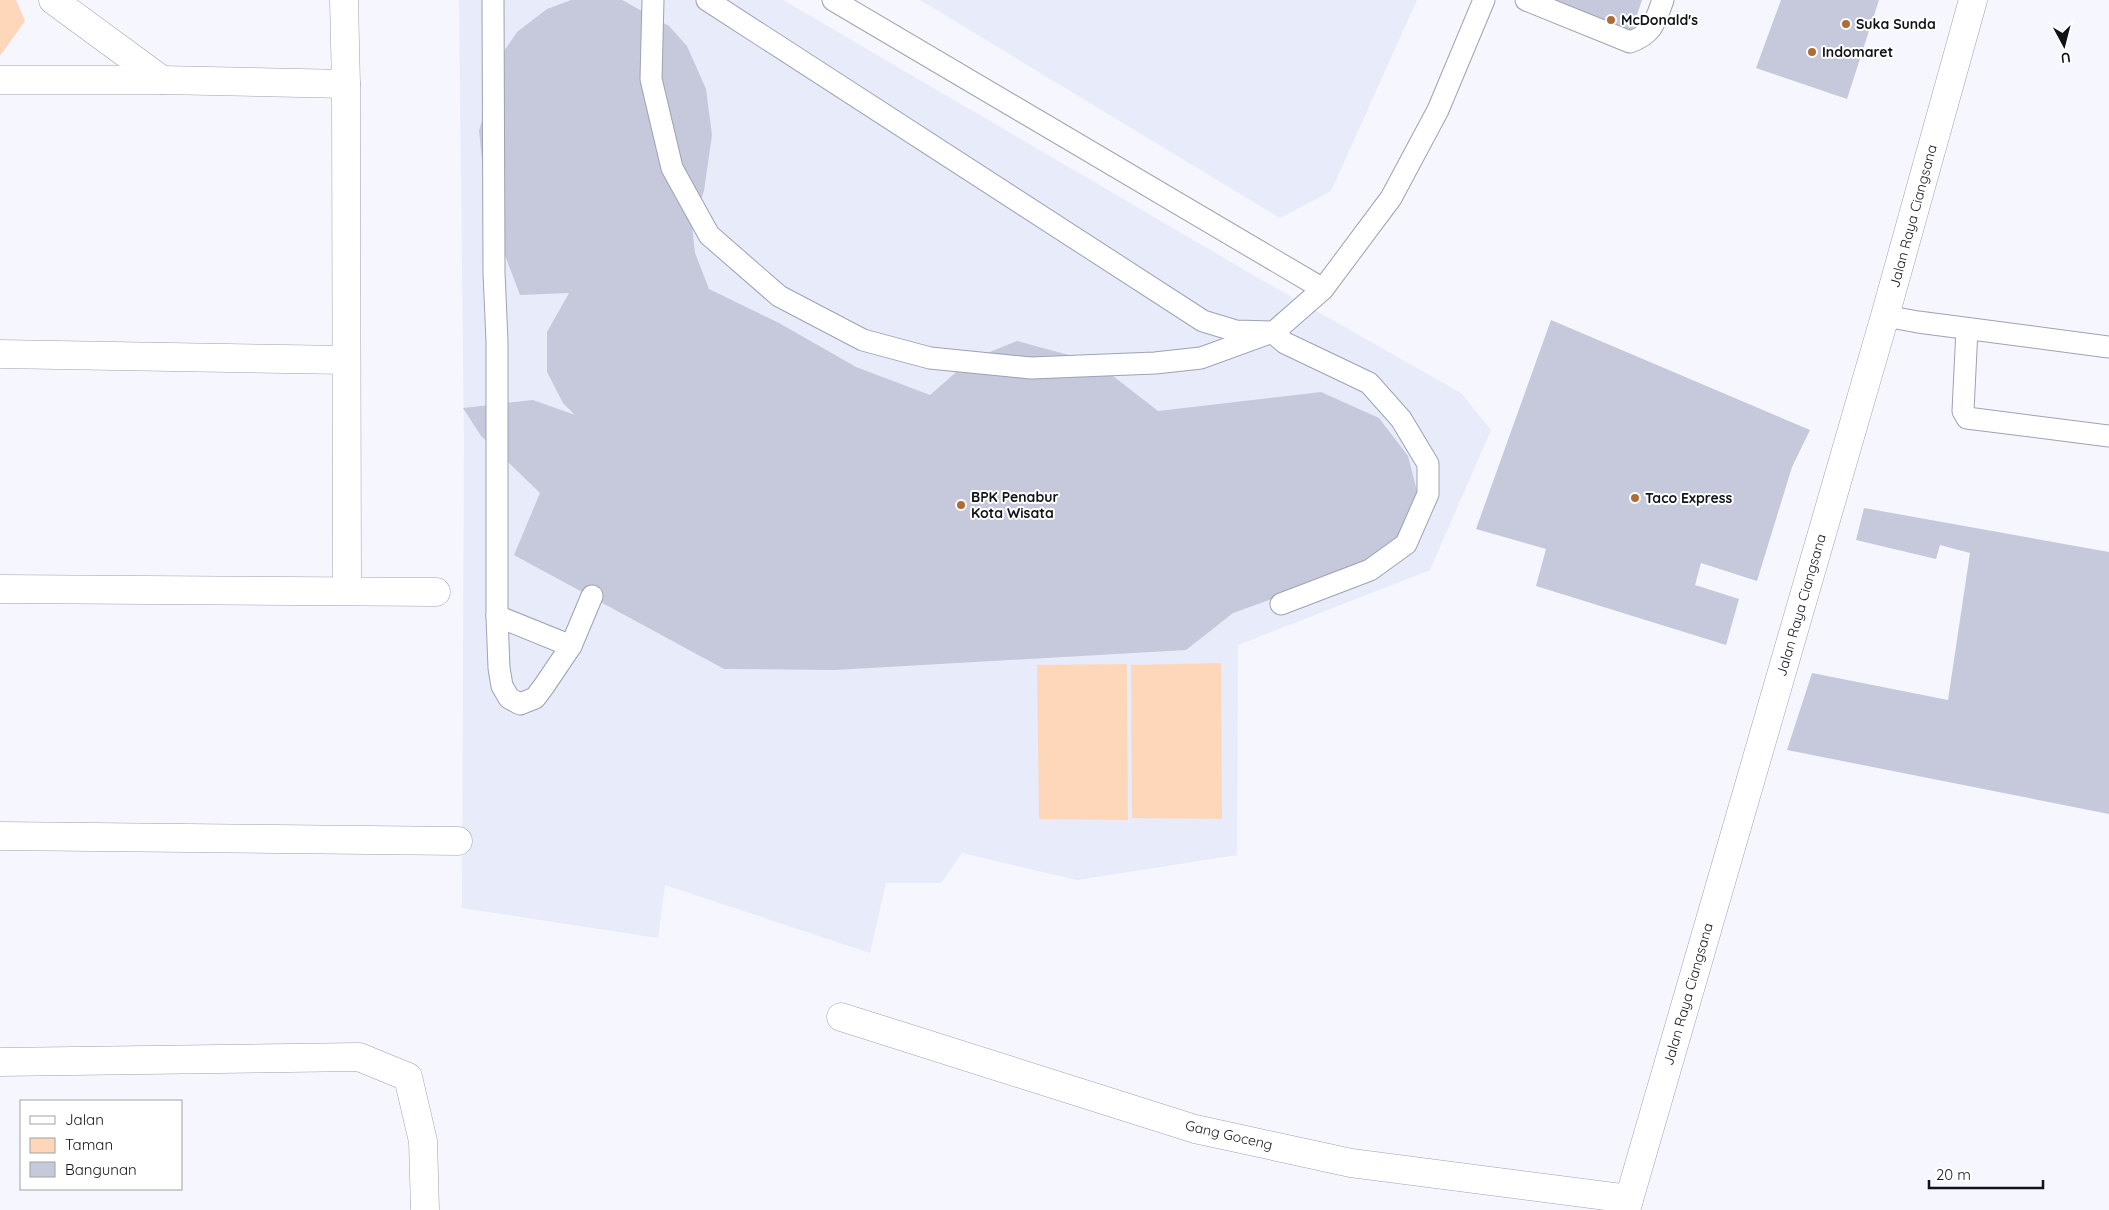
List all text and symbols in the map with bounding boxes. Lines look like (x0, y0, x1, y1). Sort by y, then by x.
place label: McDonald's (1621, 11, 1698, 29)
marker: McDonald's (1605, 14, 1617, 26)
place label: Suka Sunda (1856, 15, 1936, 33)
marker: Suka Sunda (1840, 18, 1852, 30)
north arrow (2039, 20, 2089, 70)
place label: Indomaret (1822, 43, 1893, 61)
marker: Indomaret (1806, 46, 1818, 58)
text: U (2060, 48, 2072, 67)
street label: Jalan Raya Ciangsana (1885, 143, 1941, 289)
place label: BPK Penabur Kota Wisata (971, 488, 1059, 522)
place label: Taco Express (1645, 489, 1732, 507)
marker: Taco Express (1629, 492, 1641, 504)
marker: BPK Penabur Kota Wisata (955, 499, 967, 511)
street label: Jalan Raya Ciangsana (1772, 532, 1830, 678)
street label: Jalan Raya Ciangsana (1659, 921, 1717, 1067)
legend (20, 1100, 182, 1190)
text: Jalan (65, 1110, 104, 1129)
street label: Gang Goceng (1183, 1116, 1275, 1154)
text: Taman (65, 1135, 113, 1154)
scale bar (1929, 1158, 2043, 1190)
text: Bangunan (65, 1160, 137, 1179)
text: 20 m (1936, 1165, 1971, 1184)

